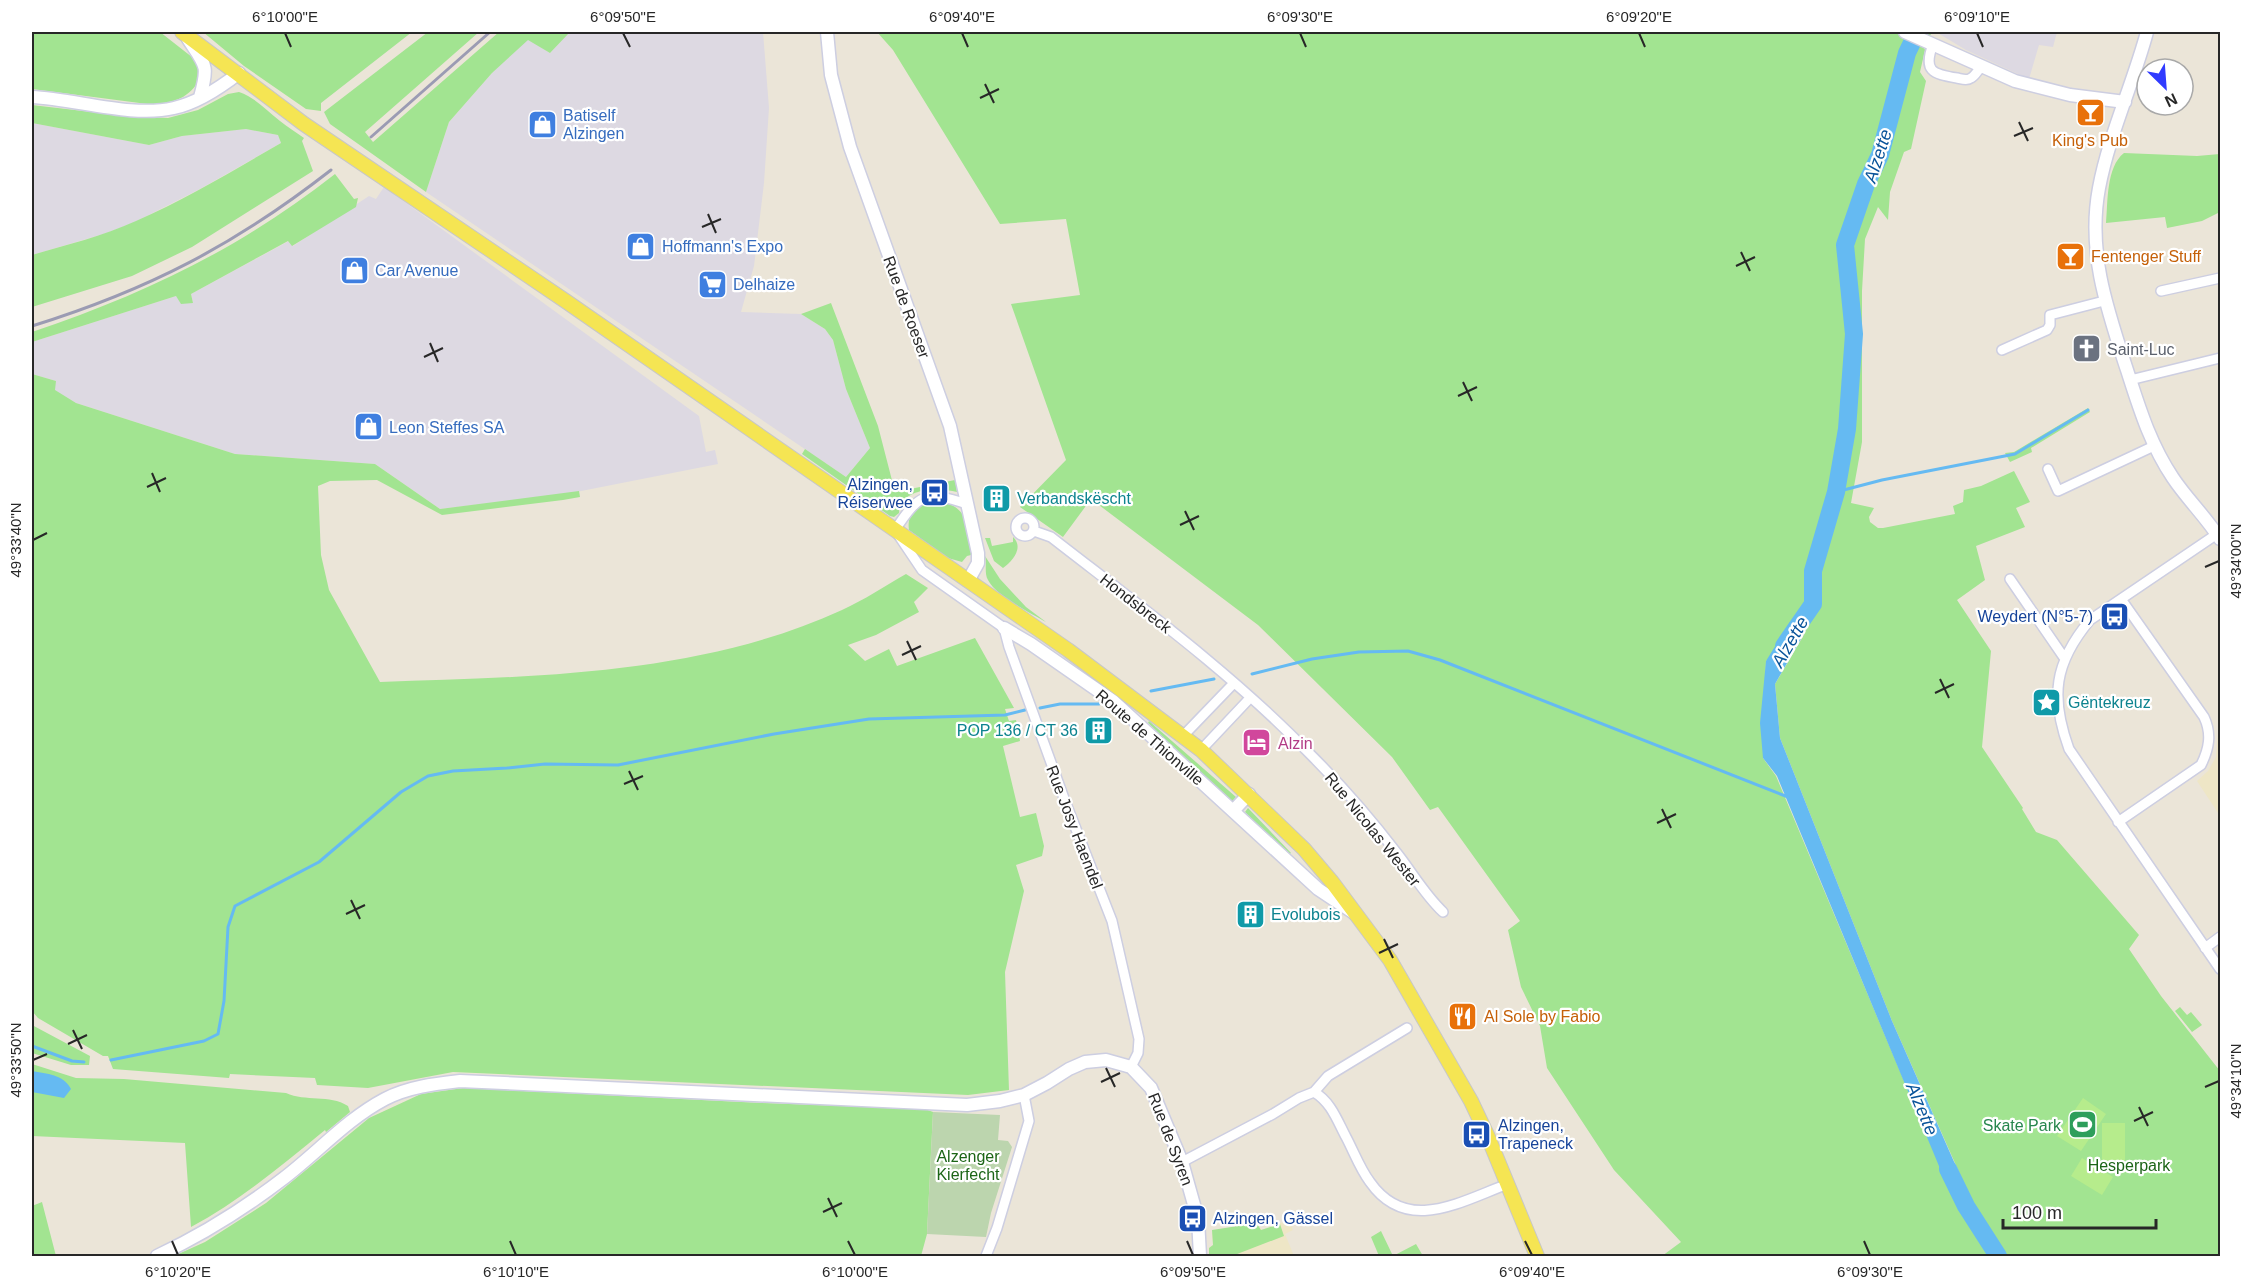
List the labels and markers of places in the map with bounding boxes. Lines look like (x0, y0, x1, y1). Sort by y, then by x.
bar icon: King's Pub (2074, 96, 2106, 128)
place label: Batiself Alzingen (563, 107, 624, 142)
shop icon: Batiself Alzingen (526, 108, 558, 140)
place label: King's Pub (2052, 132, 2128, 149)
shop icon: Hoffmann's Expo (625, 230, 657, 262)
place label: Hoffmann's Expo (662, 238, 783, 255)
bar icon: Fentenger Stuff (2054, 240, 2086, 272)
place label: Fentenger Stuff (2091, 248, 2202, 265)
shop icon: Car Avenue (338, 254, 370, 286)
place label: Car Avenue (375, 262, 458, 279)
supermarket icon: Delhaize (696, 268, 728, 300)
place label: Delhaize (733, 276, 795, 293)
church icon: Saint-Luc (2070, 333, 2102, 365)
place label: Saint-Luc (2107, 341, 2175, 358)
shop icon: Leon Steffes SA (352, 411, 384, 443)
place label: Leon Steffes SA (389, 419, 505, 436)
place label: Alzingen, Réiserwee (837, 476, 913, 511)
bus stop icon: Alzingen, Réiserwee (918, 477, 950, 509)
building icon: Verbandskëscht (980, 482, 1012, 514)
place label: Verbandskëscht (1017, 490, 1131, 507)
bus stop icon: Weydert (N°5-7) (2098, 600, 2130, 632)
place label: Weydert (N°5-7) (1978, 608, 2093, 625)
place icon: Gëntekreuz (2031, 686, 2063, 718)
place label: Gëntekreuz (2068, 694, 2151, 711)
building icon: POP 136 / CT 36 (1083, 714, 1115, 746)
place label: POP 136 / CT 36 (957, 722, 1078, 739)
hotel icon: Alzin (1241, 727, 1273, 759)
place label: Alzin (1278, 735, 1313, 752)
building icon: Evolubois (1234, 898, 1266, 930)
place label: Evolubois (1271, 906, 1340, 923)
restaurant icon: Al Sole by Fabio (1447, 1000, 1479, 1032)
place label: Al Sole by Fabio (1484, 1008, 1601, 1025)
sports icon: Skate Park (2066, 1109, 2098, 1141)
place label: Alzingen, Trapeneck (1498, 1117, 1574, 1152)
place label: Skate Park (1983, 1117, 2062, 1134)
bus stop icon: Alzingen, Trapeneck (1461, 1118, 1493, 1150)
bus stop icon: Alzingen, Gässel (1176, 1202, 1208, 1234)
place label: Alzingen, Gässel (1213, 1210, 1333, 1227)

